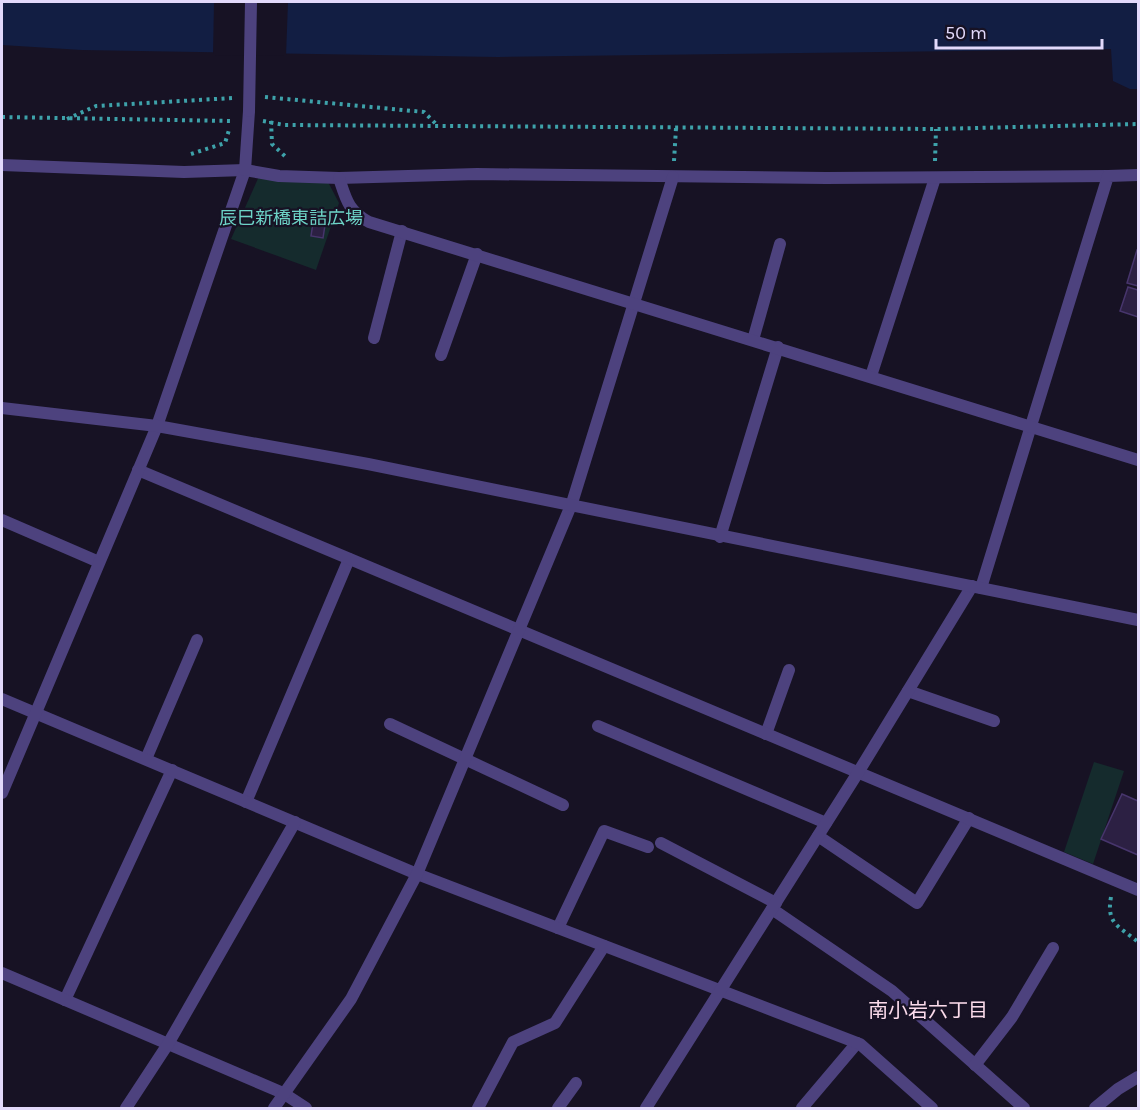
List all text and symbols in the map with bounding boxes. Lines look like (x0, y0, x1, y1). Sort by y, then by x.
scale bar (936, 12, 1102, 50)
text: 50 m (945, 22, 987, 44)
park label: 辰巳新橋東詰広場 (219, 207, 363, 229)
district label: 南小岩六丁目 (868, 999, 988, 1022)

